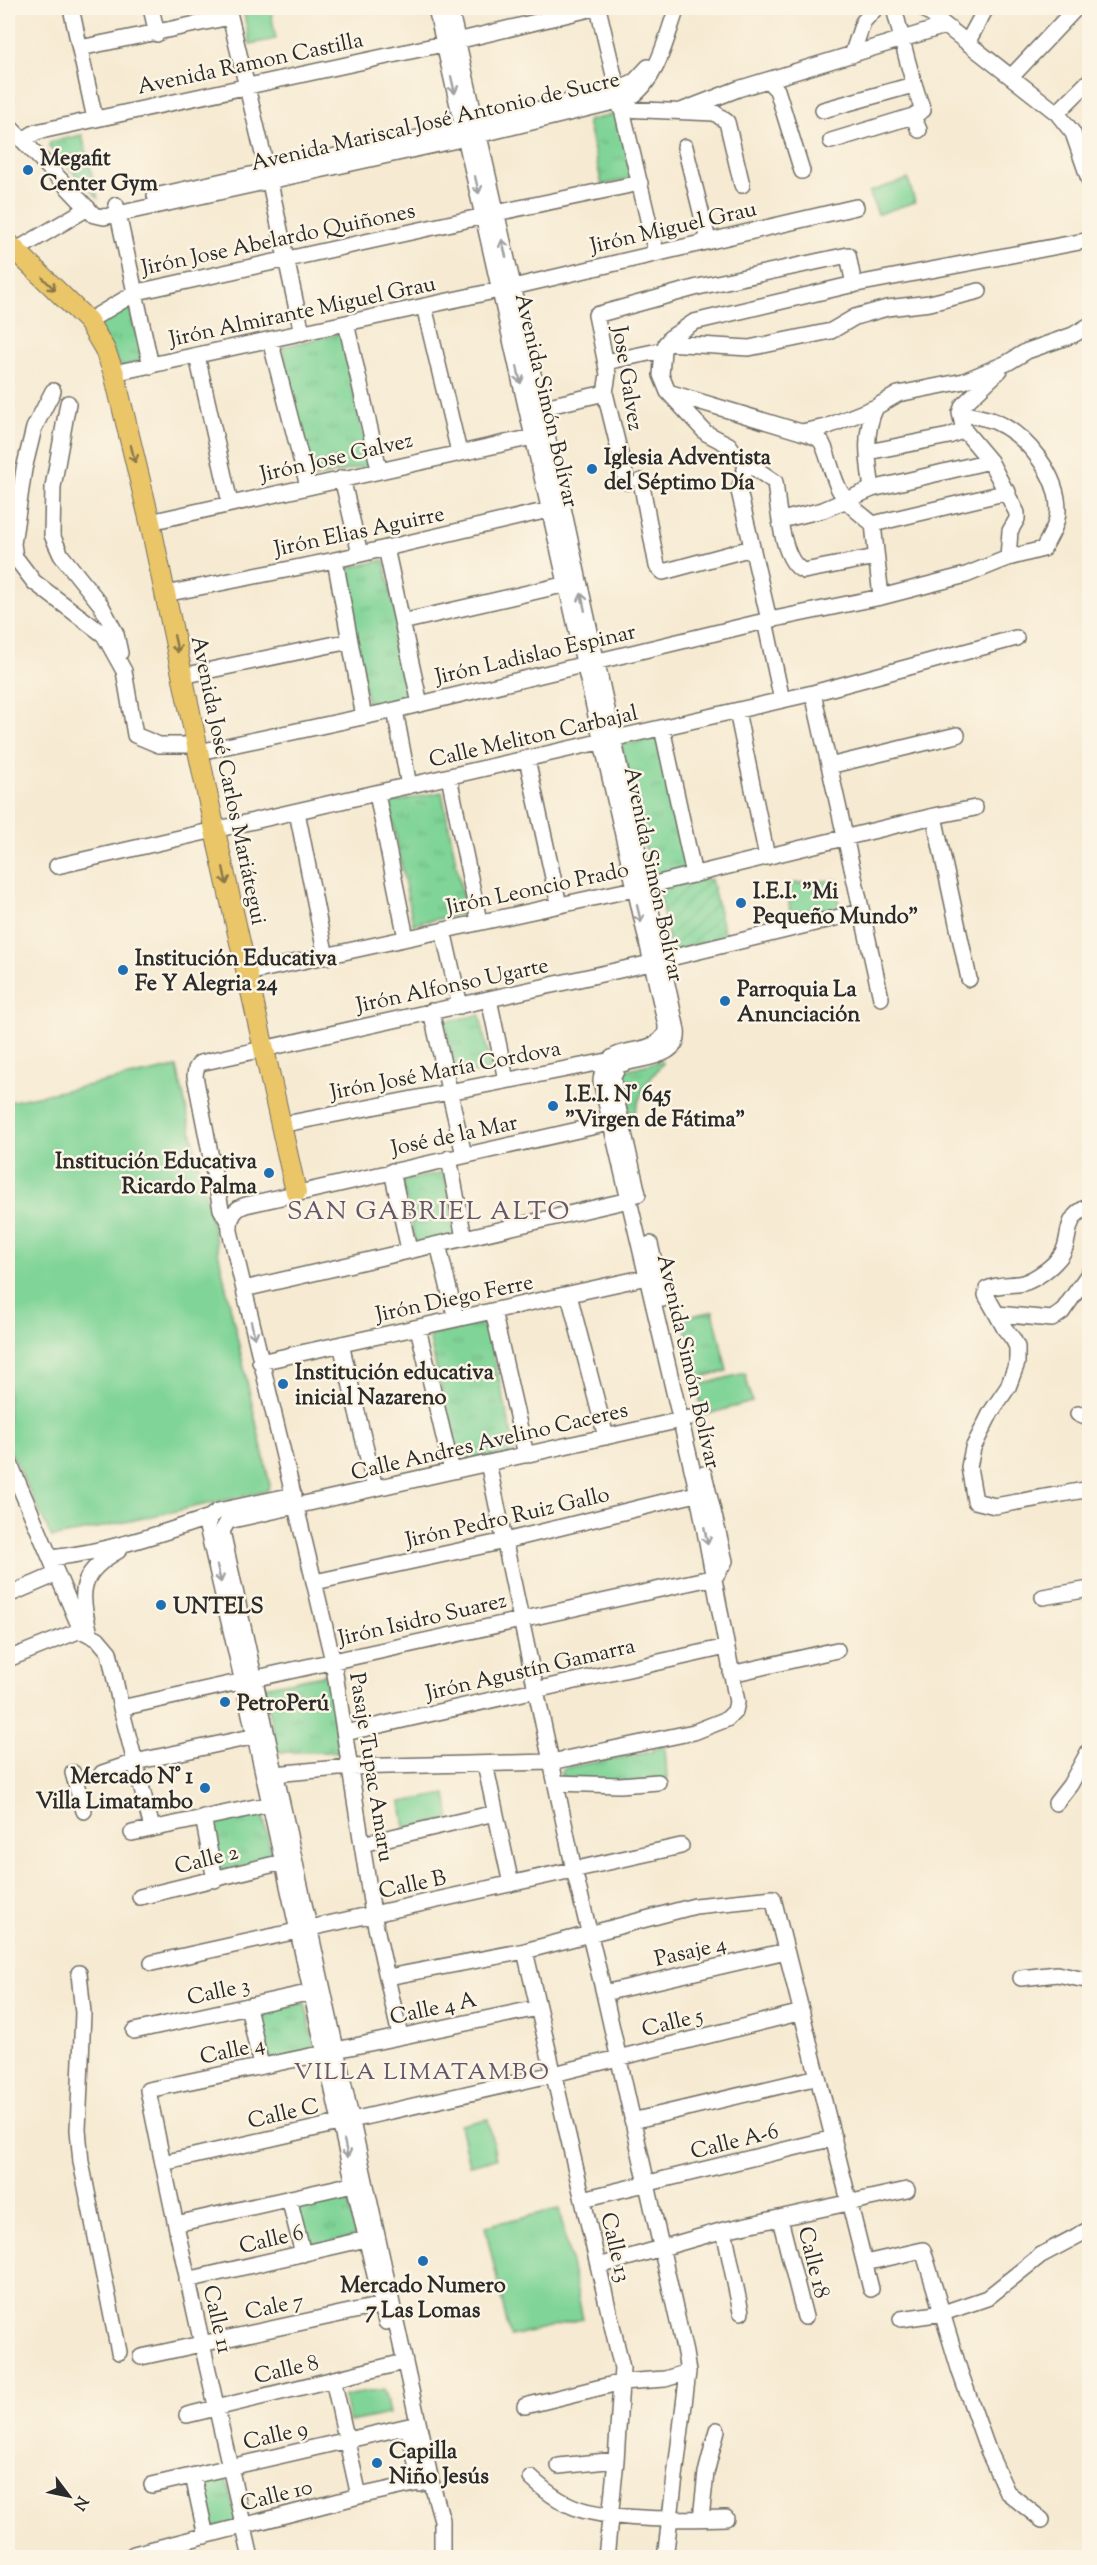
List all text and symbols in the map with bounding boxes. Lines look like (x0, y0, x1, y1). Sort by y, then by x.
street label: Avenida Ramon Castilla (135, 25, 367, 105)
street label: Avenida Mariscal José Antonio de Sucre (248, 65, 623, 181)
one-way arrow (448, 75, 460, 94)
place label: Megafit Center Gym (40, 144, 159, 201)
marker: Megafit Center Gym (21, 163, 35, 177)
one-way arrow (471, 175, 483, 194)
street label: Jirón Miguel Grau (586, 194, 760, 264)
street label: Jirón Jose Abelardo Quiñones (138, 196, 419, 286)
one-way arrow (498, 239, 509, 258)
street label: Jirón Almirante Miguel Grau (165, 269, 439, 357)
one-way arrow (42, 276, 57, 291)
street label: Avenida Simón Bolívar (505, 290, 585, 511)
street label: Jose Galvez (602, 323, 650, 433)
one-way arrow (514, 365, 525, 384)
street label: Jirón Jose Galvez (256, 426, 416, 492)
place label: Iglesia Adventista del Séptimo Día (604, 443, 772, 500)
one-way arrow (128, 444, 140, 463)
marker: Iglesia Adventista del Séptimo Día (585, 462, 599, 476)
street label: Jirón Elias Aguirre (271, 499, 448, 567)
one-way arrow (577, 593, 588, 613)
street label: Jirón Ladislao Espinar (431, 617, 639, 695)
street label: Avenida José Carlos Mariátegui (181, 633, 273, 928)
one-way arrow (171, 634, 182, 653)
street label: Calle Meliton Carbajal (426, 698, 641, 778)
street label: Avenida Simón Bolívar (614, 764, 690, 985)
street label: Jirón Leoncio Prado (442, 855, 632, 925)
one-way arrow (220, 866, 231, 885)
place label: I.E.I. "Mi Pequeño Mundo" (753, 877, 918, 934)
marker: I.E.I. "Mi Pequeño Mundo" (734, 896, 748, 910)
one-way arrow (634, 904, 646, 923)
place label: Institución Educativa Fe Y Alegria 24 (135, 944, 338, 1001)
street label: Jirón Alfonso Ugarte (352, 951, 552, 1023)
marker: Institución Educativa Fe Y Alegria 24 (116, 963, 130, 977)
place label: Parroquia La Anunciación (737, 975, 860, 1032)
marker: Parroquia La Anunciación (718, 994, 732, 1008)
street label: Jirón José María Cordova (326, 1034, 564, 1110)
place label: I.E.I. N° 645 "Virgen de Fátima" (565, 1080, 745, 1137)
marker: I.E.I. N° 645 "Virgen de Fátima" (546, 1099, 560, 1113)
street label: José de la Mar (388, 1108, 521, 1166)
place label: Institución Educativa Ricardo Palma (55, 1147, 258, 1204)
marker: Institución Educativa Ricardo Palma (262, 1166, 276, 1180)
district label: SAN GABRIEL ALTO (287, 1194, 571, 1231)
street label: Avenida Simón Bolívar (647, 1251, 727, 1472)
street label: Jirón Diego Ferre (372, 1268, 536, 1332)
one-way arrow (248, 1320, 260, 1339)
place label: Institución educativa inicial Nazareno (295, 1358, 495, 1415)
marker: Institución educativa inicial Nazareno (276, 1377, 290, 1391)
street label: Calle Andres Avelino Caceres (348, 1395, 631, 1490)
street label: Jirón Pedro Ruiz Gallo (401, 1480, 613, 1558)
one-way arrow (701, 1525, 712, 1545)
one-way arrow (213, 1564, 225, 1583)
street label: Jirón Isidro Suarez (334, 1586, 510, 1656)
place label: UNTELS (173, 1592, 264, 1624)
marker: UNTELS (154, 1598, 168, 1612)
street label: Jirón Agustín Gamarra (422, 1631, 639, 1711)
street label: Pasaje Tupac Amaru (339, 1670, 401, 1865)
place label: PetroPerú (237, 1689, 329, 1721)
marker: PetroPerú (218, 1695, 232, 1709)
place label: Mercado N° 1 Villa Limatambo (36, 1762, 194, 1819)
marker: Mercado N° 1 Villa Limatambo (198, 1781, 212, 1795)
street label: Calle 2 (171, 1838, 242, 1884)
street label: Calle B (376, 1863, 450, 1909)
street label: Pasaje 4 (652, 1929, 730, 1977)
street label: Calle 3 (184, 1971, 253, 2015)
street label: Calle 4 A (387, 1985, 480, 2035)
street label: Calle 5 (639, 2001, 707, 2047)
street label: Calle 4 (197, 2029, 268, 2074)
district label: VILLA LIMATAMBO (294, 2056, 550, 2090)
street label: Calle C (245, 2091, 323, 2139)
street label: Calle A-6 (687, 2117, 782, 2169)
one-way arrow (340, 2140, 352, 2159)
street label: Calle 13 (591, 2210, 638, 2286)
street label: Calle 6 (236, 2218, 307, 2264)
street label: Calle 18 (788, 2223, 836, 2302)
marker: Mercado Numero 7 Las Lomas (416, 2254, 430, 2268)
place label: Mercado Numero 7 Las Lomas (340, 2271, 506, 2328)
street label: Calle 11 (193, 2282, 240, 2358)
street label: Cale 7 (242, 2286, 307, 2330)
street label: Calle 8 (251, 2348, 322, 2394)
street label: Calle 9 (240, 2414, 311, 2460)
place label: Capilla Niño Jesús (389, 2437, 489, 2494)
marker: Capilla Niño Jesús (370, 2456, 384, 2470)
north arrow (39, 2466, 99, 2526)
street label: Calle 10 (237, 2472, 316, 2521)
text: N (66, 2491, 93, 2514)

